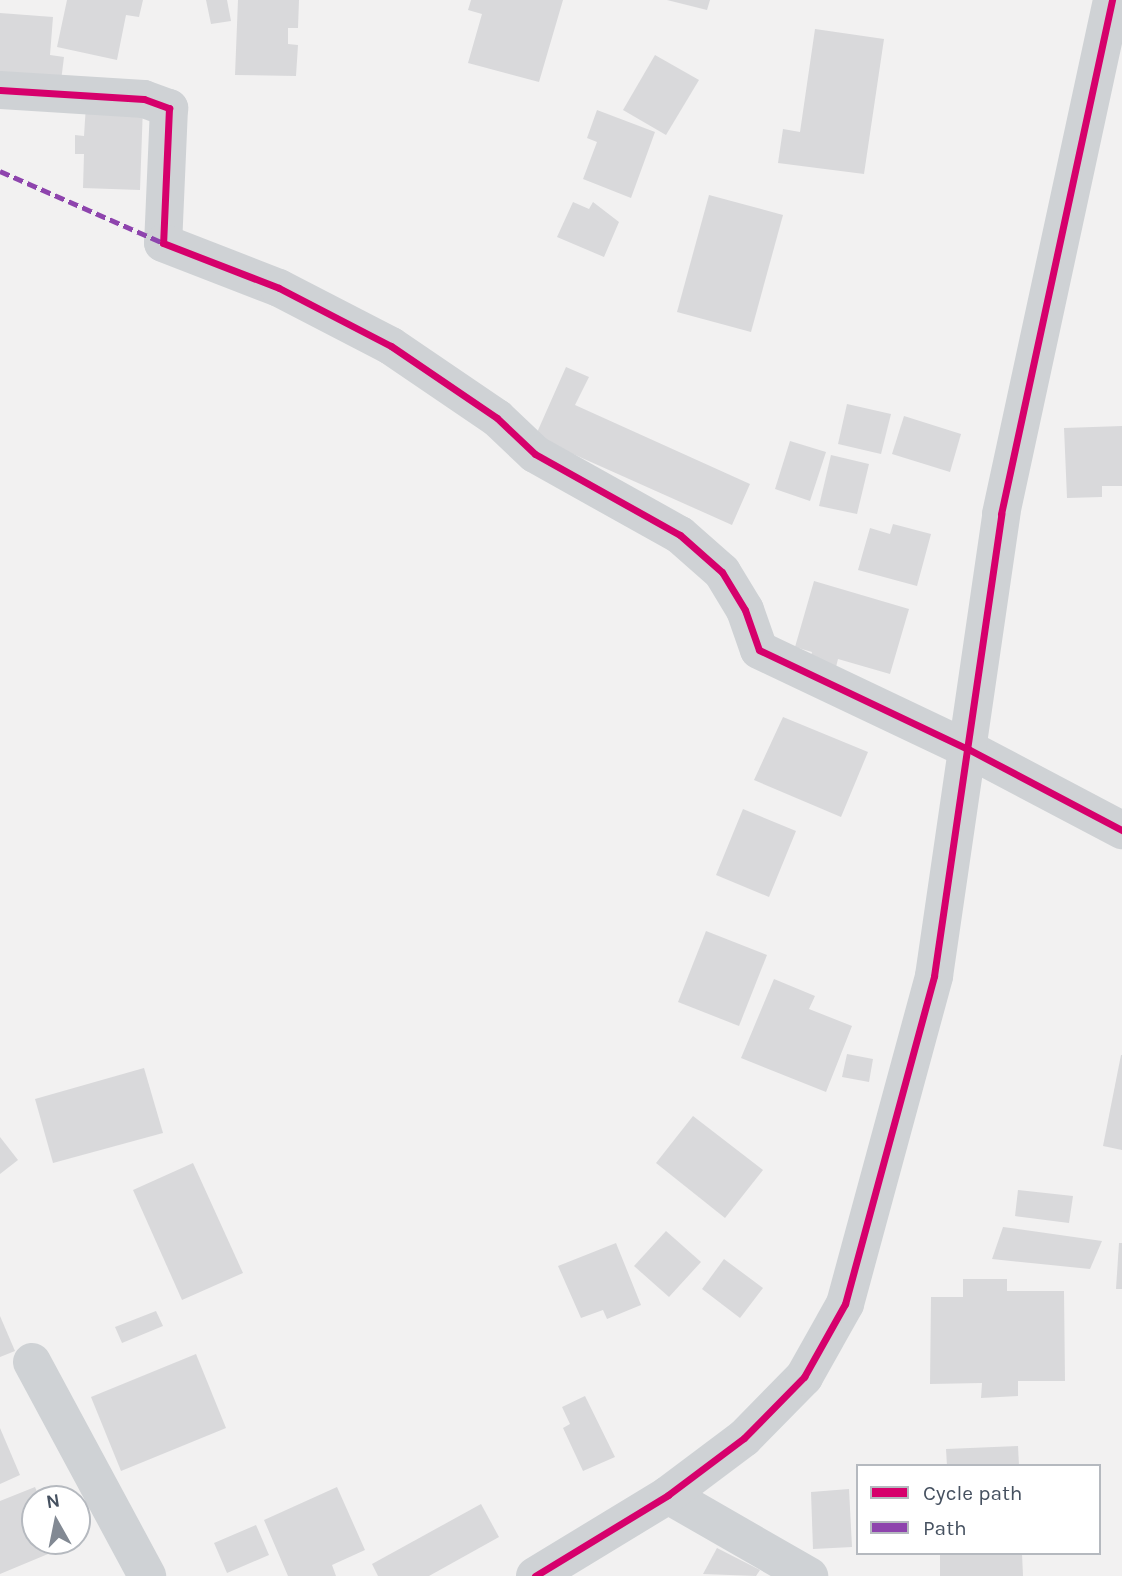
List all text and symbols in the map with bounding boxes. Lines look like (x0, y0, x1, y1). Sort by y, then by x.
legend (856, 1464, 1101, 1555)
text: Cycle path (923, 1481, 1023, 1505)
north arrow (21, 1485, 91, 1555)
text: N (45, 1489, 61, 1513)
text: Path (923, 1516, 967, 1540)

